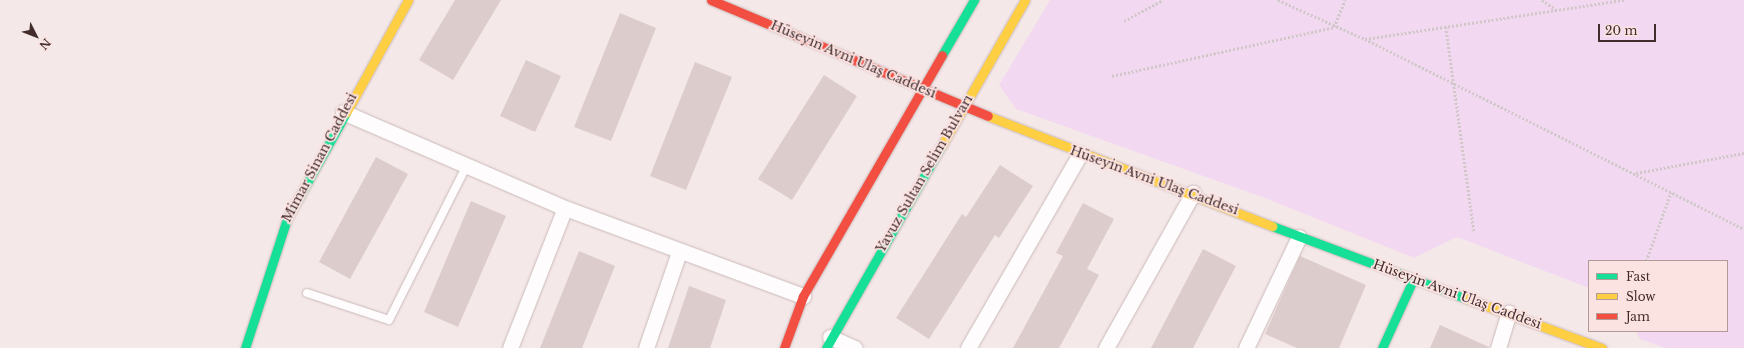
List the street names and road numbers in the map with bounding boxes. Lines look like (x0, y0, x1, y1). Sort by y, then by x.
street label: Hüseyin Avni Ulaş Caddesi (768, 18, 938, 102)
street label: Mimar Sinan Caddesi (279, 91, 361, 225)
street label: Yavuz Sultan Selim Bulvarı (873, 92, 977, 256)
street label: Hüseyin Avni Ulaş Caddesi (1067, 143, 1241, 219)
street label: Hüseyin Avni Ulaş Caddesi (1370, 257, 1544, 333)

